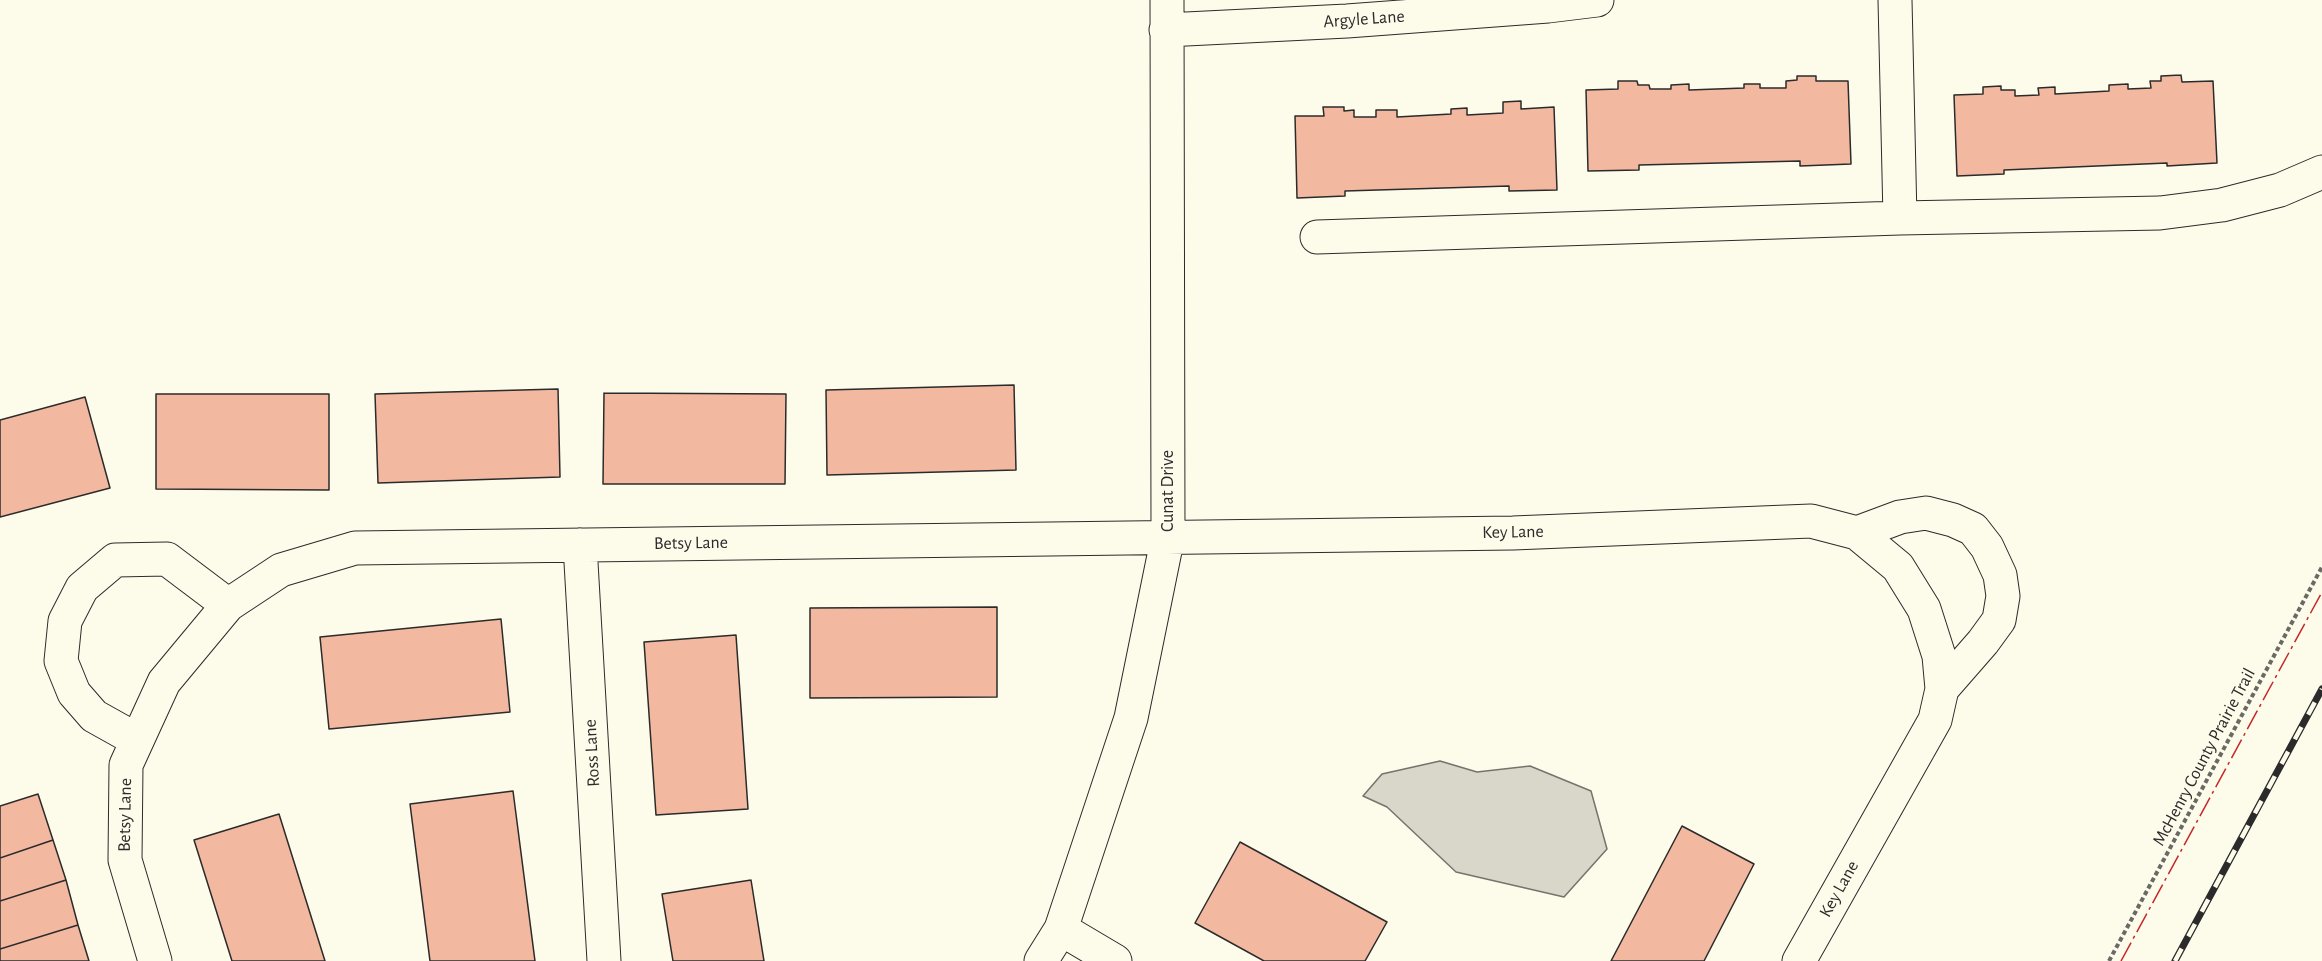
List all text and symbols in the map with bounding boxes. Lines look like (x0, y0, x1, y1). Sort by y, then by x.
street label: Argyle Lane (1323, 5, 1405, 33)
street label: Cunat Drive (1157, 450, 1179, 532)
street label: Key Lane (1482, 521, 1544, 543)
street label: Betsy Lane (654, 532, 728, 554)
street label: McHenry County Prairie Trail (2148, 664, 2260, 850)
street label: Ross Lane (579, 719, 605, 787)
street label: Betsy Lane (114, 778, 136, 852)
street label: Key Lane (1815, 857, 1863, 921)

